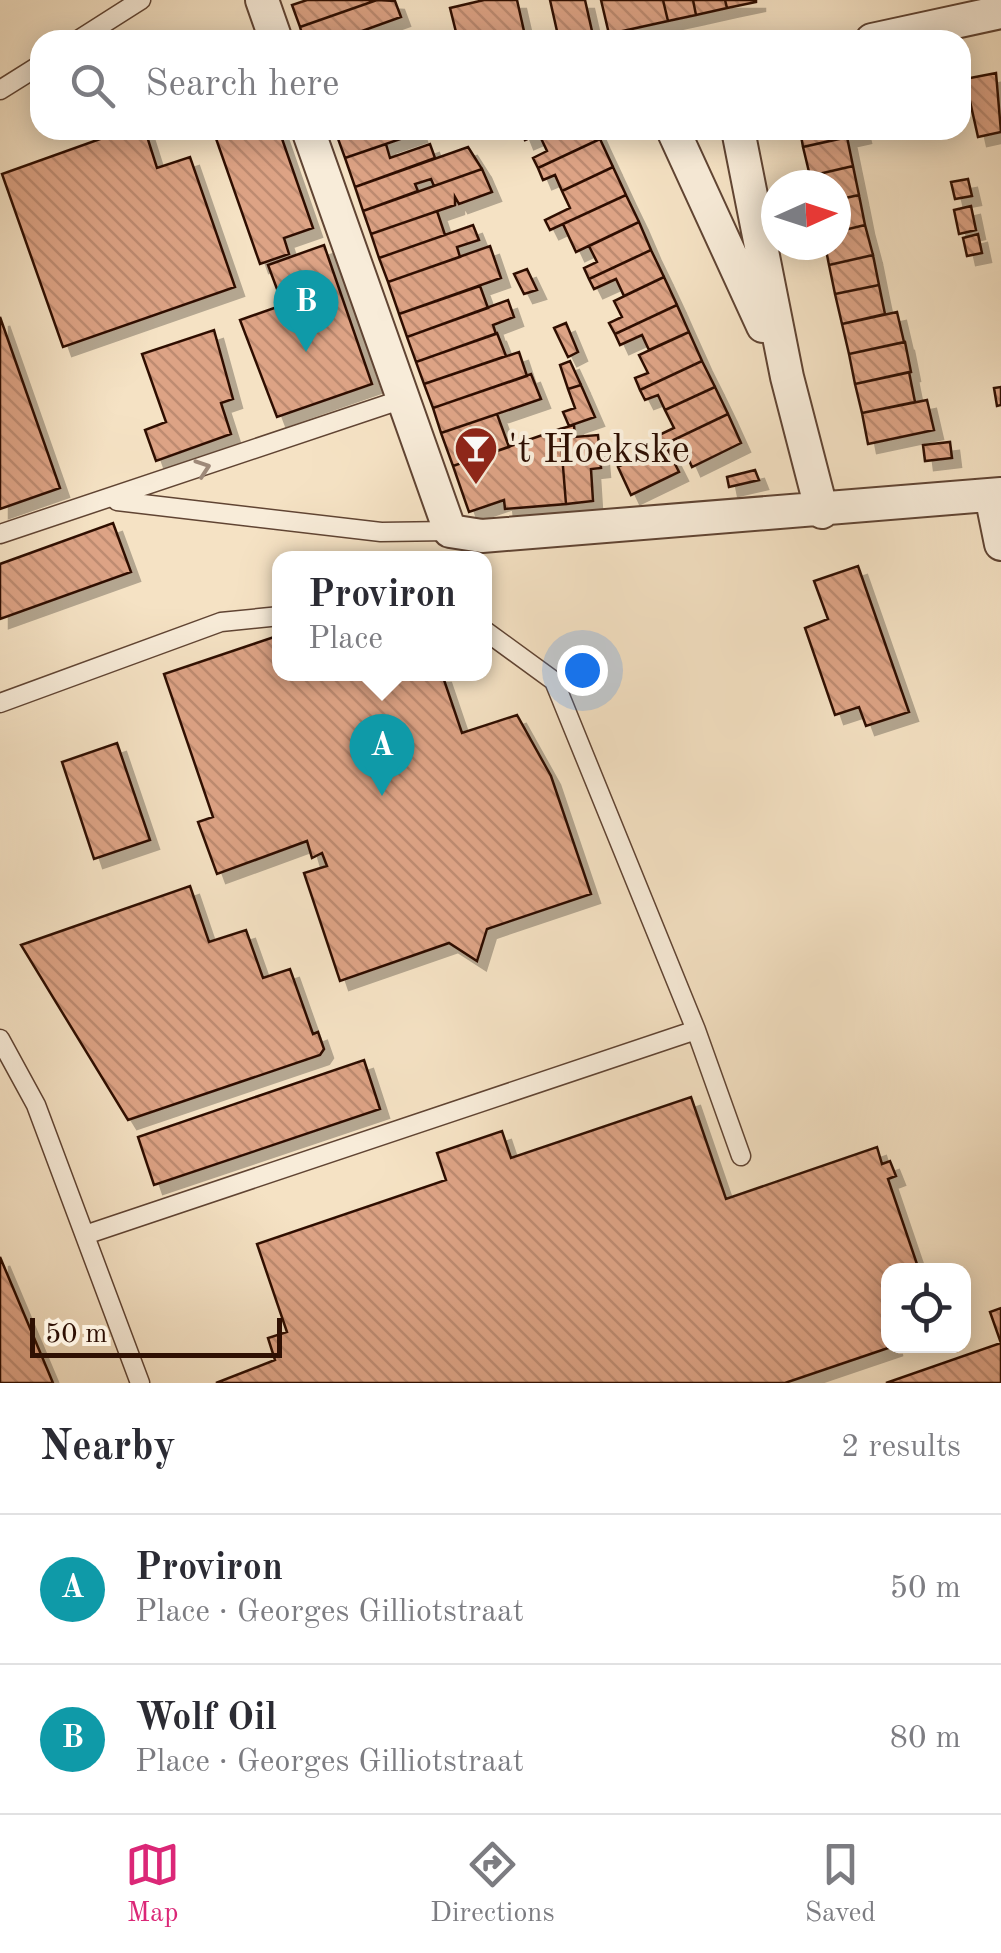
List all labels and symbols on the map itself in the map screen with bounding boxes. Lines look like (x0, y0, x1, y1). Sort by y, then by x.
north arrow (761, 170, 851, 260)
pin: B (274, 270, 338, 352)
bar icon: 't Hoekske (453, 425, 499, 486)
place label: 't Hoekske (508, 432, 690, 472)
one-way arrow (194, 460, 211, 480)
your location (557, 645, 608, 696)
pin: A (350, 714, 414, 796)
scale bar (30, 1313, 282, 1358)

